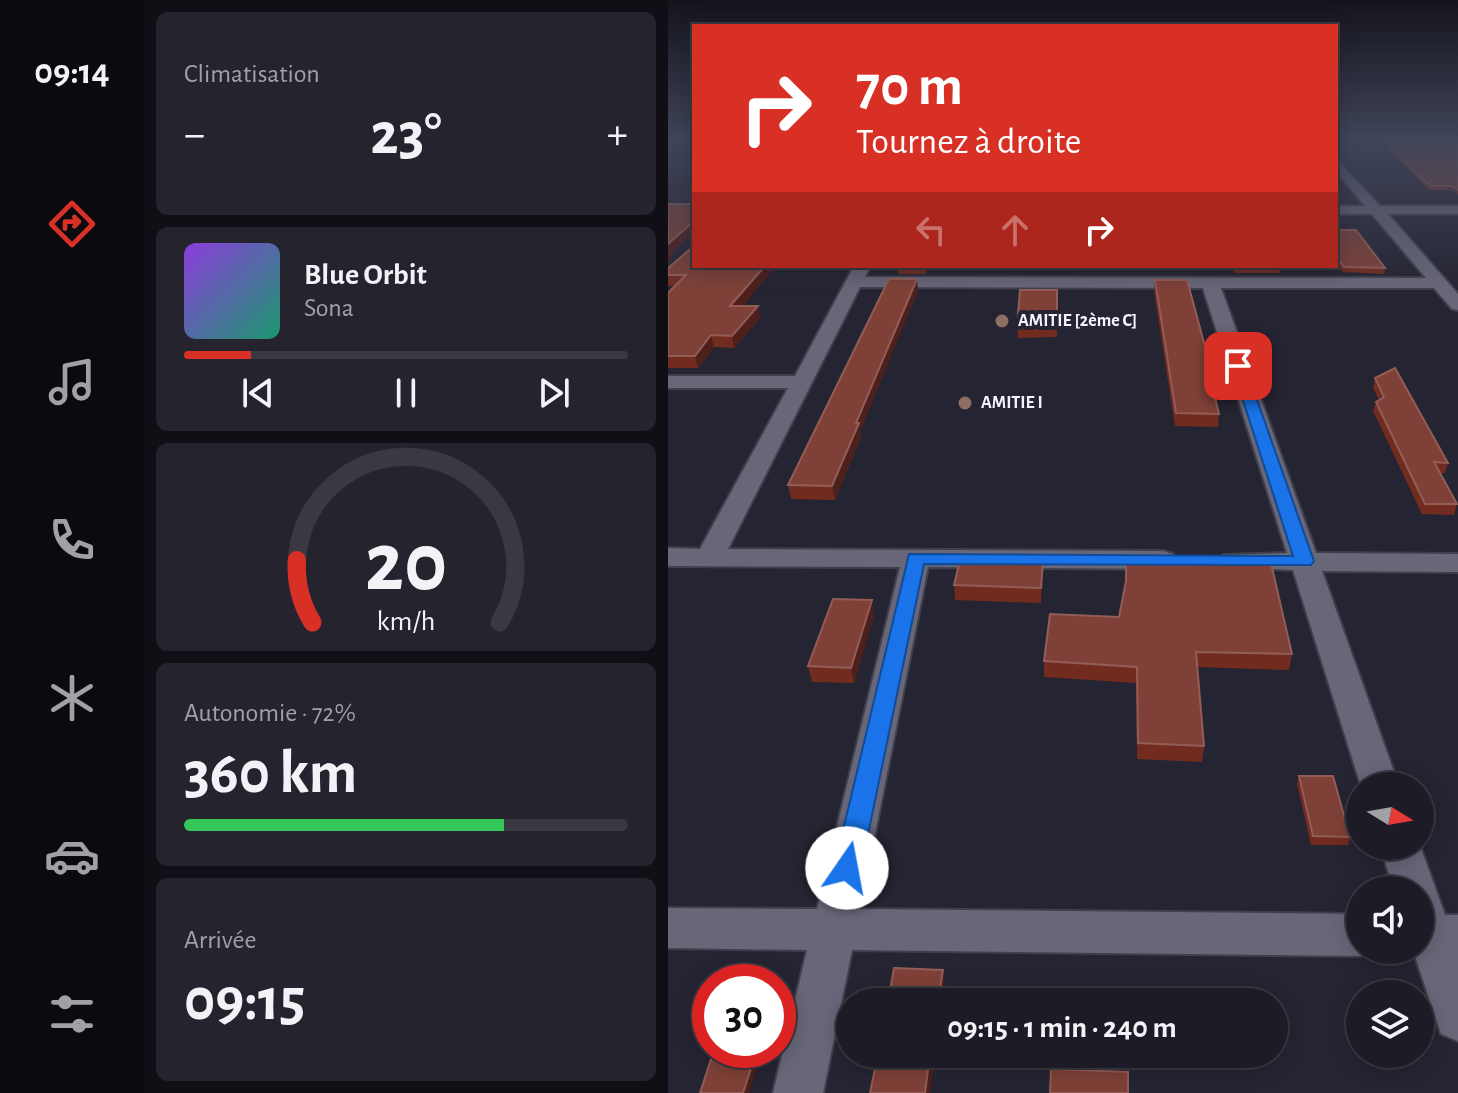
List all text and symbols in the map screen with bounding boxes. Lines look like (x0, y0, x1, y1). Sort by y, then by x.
text: 09:14 (34, 54, 110, 90)
icon: right (724, 56, 828, 160)
text: 70 m (856, 59, 963, 115)
text: Climatisation (184, 61, 320, 87)
text: 23° (370, 105, 442, 165)
text: − (184, 113, 205, 157)
text: + (607, 113, 628, 157)
text: Tournez à droite (856, 124, 1081, 160)
icon: directions (44, 196, 100, 252)
icon: left (909, 208, 953, 252)
icon: ahead (993, 208, 1037, 252)
icon: right (1077, 208, 1121, 252)
text: Blue Orbit (304, 260, 427, 290)
text: Sona (304, 295, 354, 321)
marker: AMITIE [2ème C] (993, 312, 1011, 330)
place label: AMITIE [2ème C] (1018, 312, 1137, 330)
pin (1204, 332, 1272, 400)
icon: arrive (1216, 344, 1260, 388)
icon: music (44, 354, 100, 410)
icon: previous (236, 371, 280, 415)
icon: pause (384, 371, 428, 415)
icon: next (532, 371, 576, 415)
marker: AMITIE I (956, 394, 974, 412)
place label: AMITIE I (981, 394, 1043, 412)
icon: phone (44, 512, 100, 568)
text: 20 (365, 521, 447, 605)
text: km/h (377, 607, 435, 636)
icon: climate (44, 670, 100, 726)
text: Autonomie · 72% (184, 700, 356, 726)
text: 360 km (184, 744, 357, 804)
north arrow (1346, 772, 1434, 860)
map controls (1346, 772, 1434, 1068)
position arrow (805, 826, 889, 910)
icon: car (44, 828, 100, 884)
button: sound (1346, 876, 1434, 964)
text: Arrivée (184, 927, 256, 953)
speed limit sign: 30 (692, 964, 796, 1068)
text: 09:15 (184, 971, 306, 1031)
button: layers (1346, 980, 1434, 1068)
icon: filters (44, 986, 100, 1042)
text: 09:15 · 1 min · 240 m (947, 1013, 1177, 1043)

